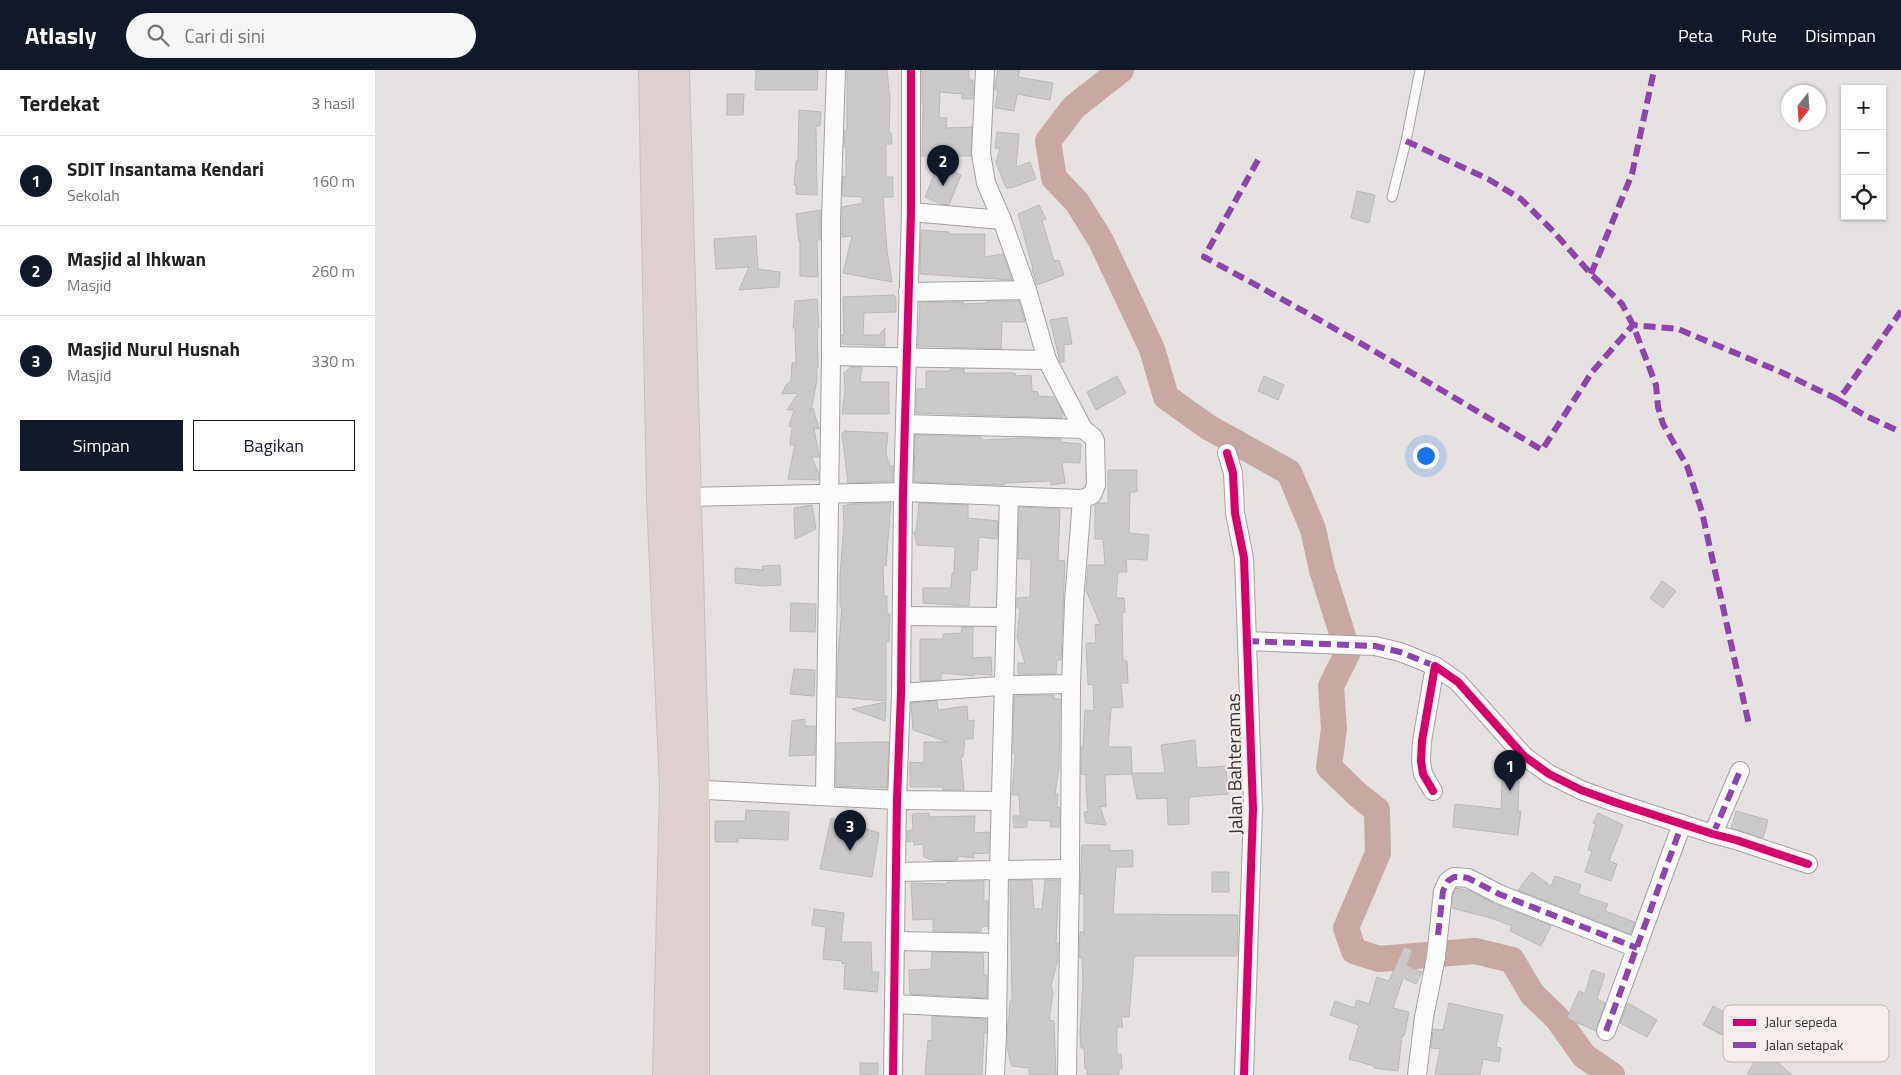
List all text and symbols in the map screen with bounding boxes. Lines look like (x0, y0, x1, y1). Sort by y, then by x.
search box (126, 13, 476, 58)
text: Atlasly (25, 17, 96, 53)
icon: search (144, 21, 172, 49)
text: Cari di sini (184, 21, 265, 50)
text: Peta (1678, 22, 1713, 49)
text: Rute (1741, 22, 1777, 49)
text: Disimpan (1805, 22, 1876, 49)
north arrow (1781, 85, 1826, 130)
map controls (1841, 85, 1886, 220)
button: + (1841, 85, 1886, 130)
text: Terdekat (20, 87, 100, 119)
text: 3 hasil (311, 91, 355, 115)
button: − (1841, 130, 1886, 175)
pin: 2 (927, 145, 959, 186)
text: SDIT Insantama Kendari (67, 154, 264, 183)
text: 1 (32, 169, 40, 193)
text: 160 m (311, 169, 355, 193)
button: locate (1841, 175, 1886, 220)
text: Sekolah (67, 183, 120, 207)
text: Masjid al Ihkwan (67, 244, 206, 273)
text: 2 (32, 259, 40, 283)
text: 260 m (311, 259, 355, 283)
text: Masjid (67, 273, 111, 297)
text: Masjid Nurul Husnah (67, 334, 240, 363)
text: 3 (32, 349, 40, 373)
text: 330 m (311, 349, 355, 373)
text: Masjid (67, 363, 111, 387)
button: Simpan (20, 420, 183, 471)
button: Bagikan (193, 420, 355, 471)
your location (1413, 443, 1439, 469)
street label: Jalan Bahteramas (1218, 693, 1249, 835)
pin: 1 (1494, 750, 1526, 791)
pin: 3 (834, 810, 866, 851)
legend (1723, 1005, 1889, 1062)
text: Jalur sepeda (1765, 1011, 1837, 1032)
text: Jalan setapak (1765, 1034, 1844, 1055)

